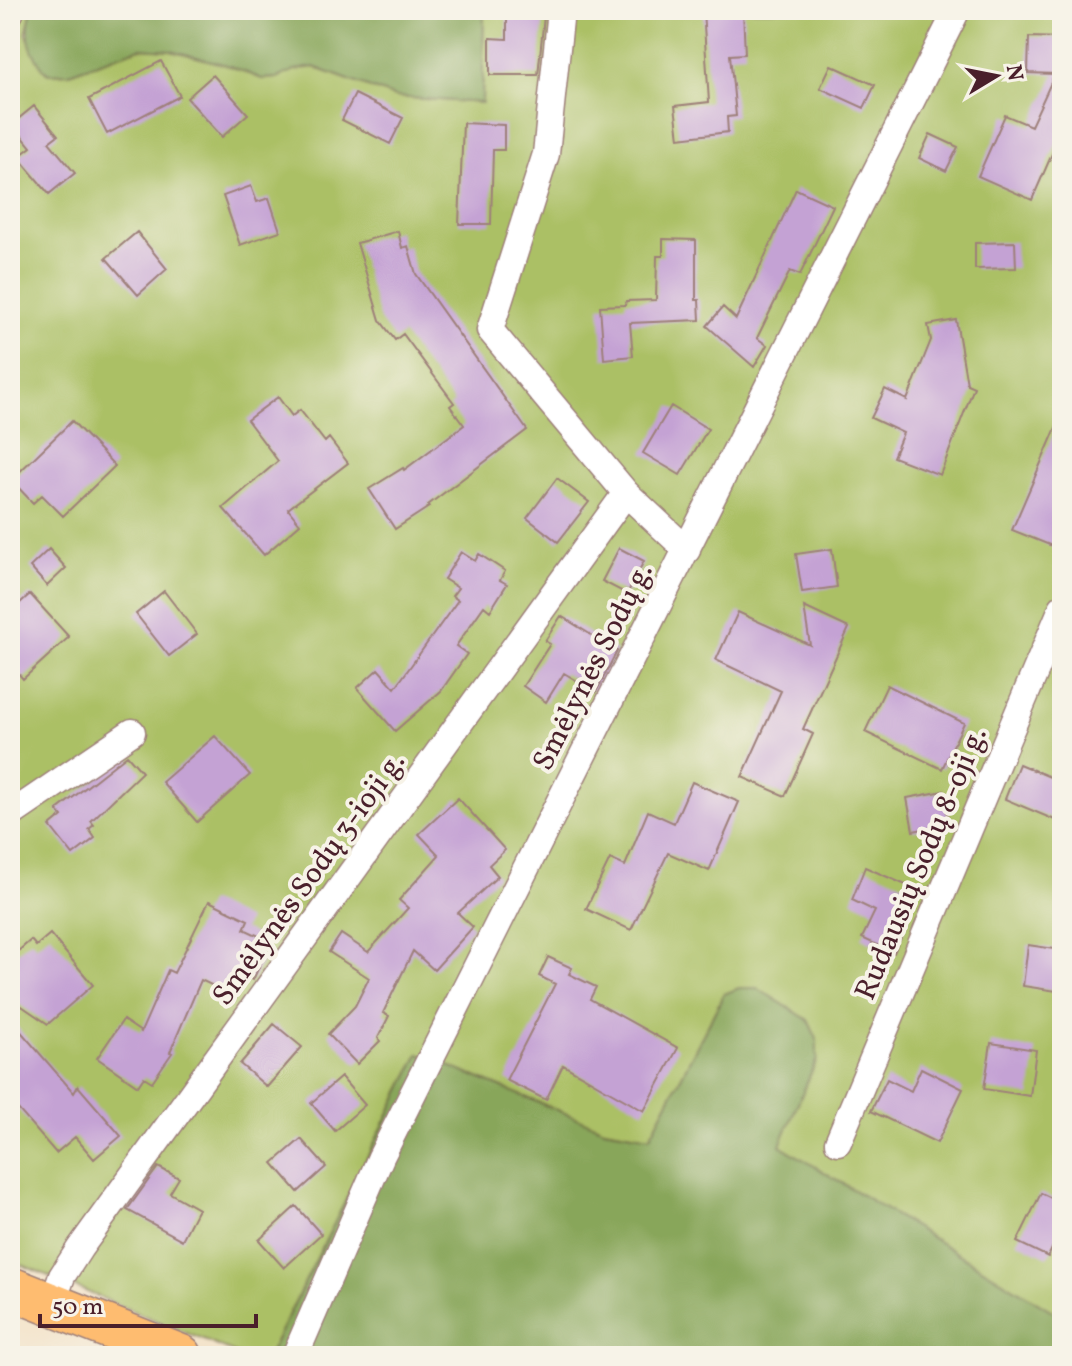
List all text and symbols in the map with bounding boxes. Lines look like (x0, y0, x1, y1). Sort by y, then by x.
north arrow (956, 36, 1036, 116)
text: N (997, 62, 1030, 84)
street label: Smėlynės Sodų g. (523, 556, 664, 778)
street label: Rudausių Sodų 8-oji g. (845, 721, 998, 1007)
street label: Smėlynės Sodų 3-ioji g. (203, 744, 416, 1015)
scale bar (40, 1278, 256, 1328)
text: 50 m (52, 1291, 104, 1325)

